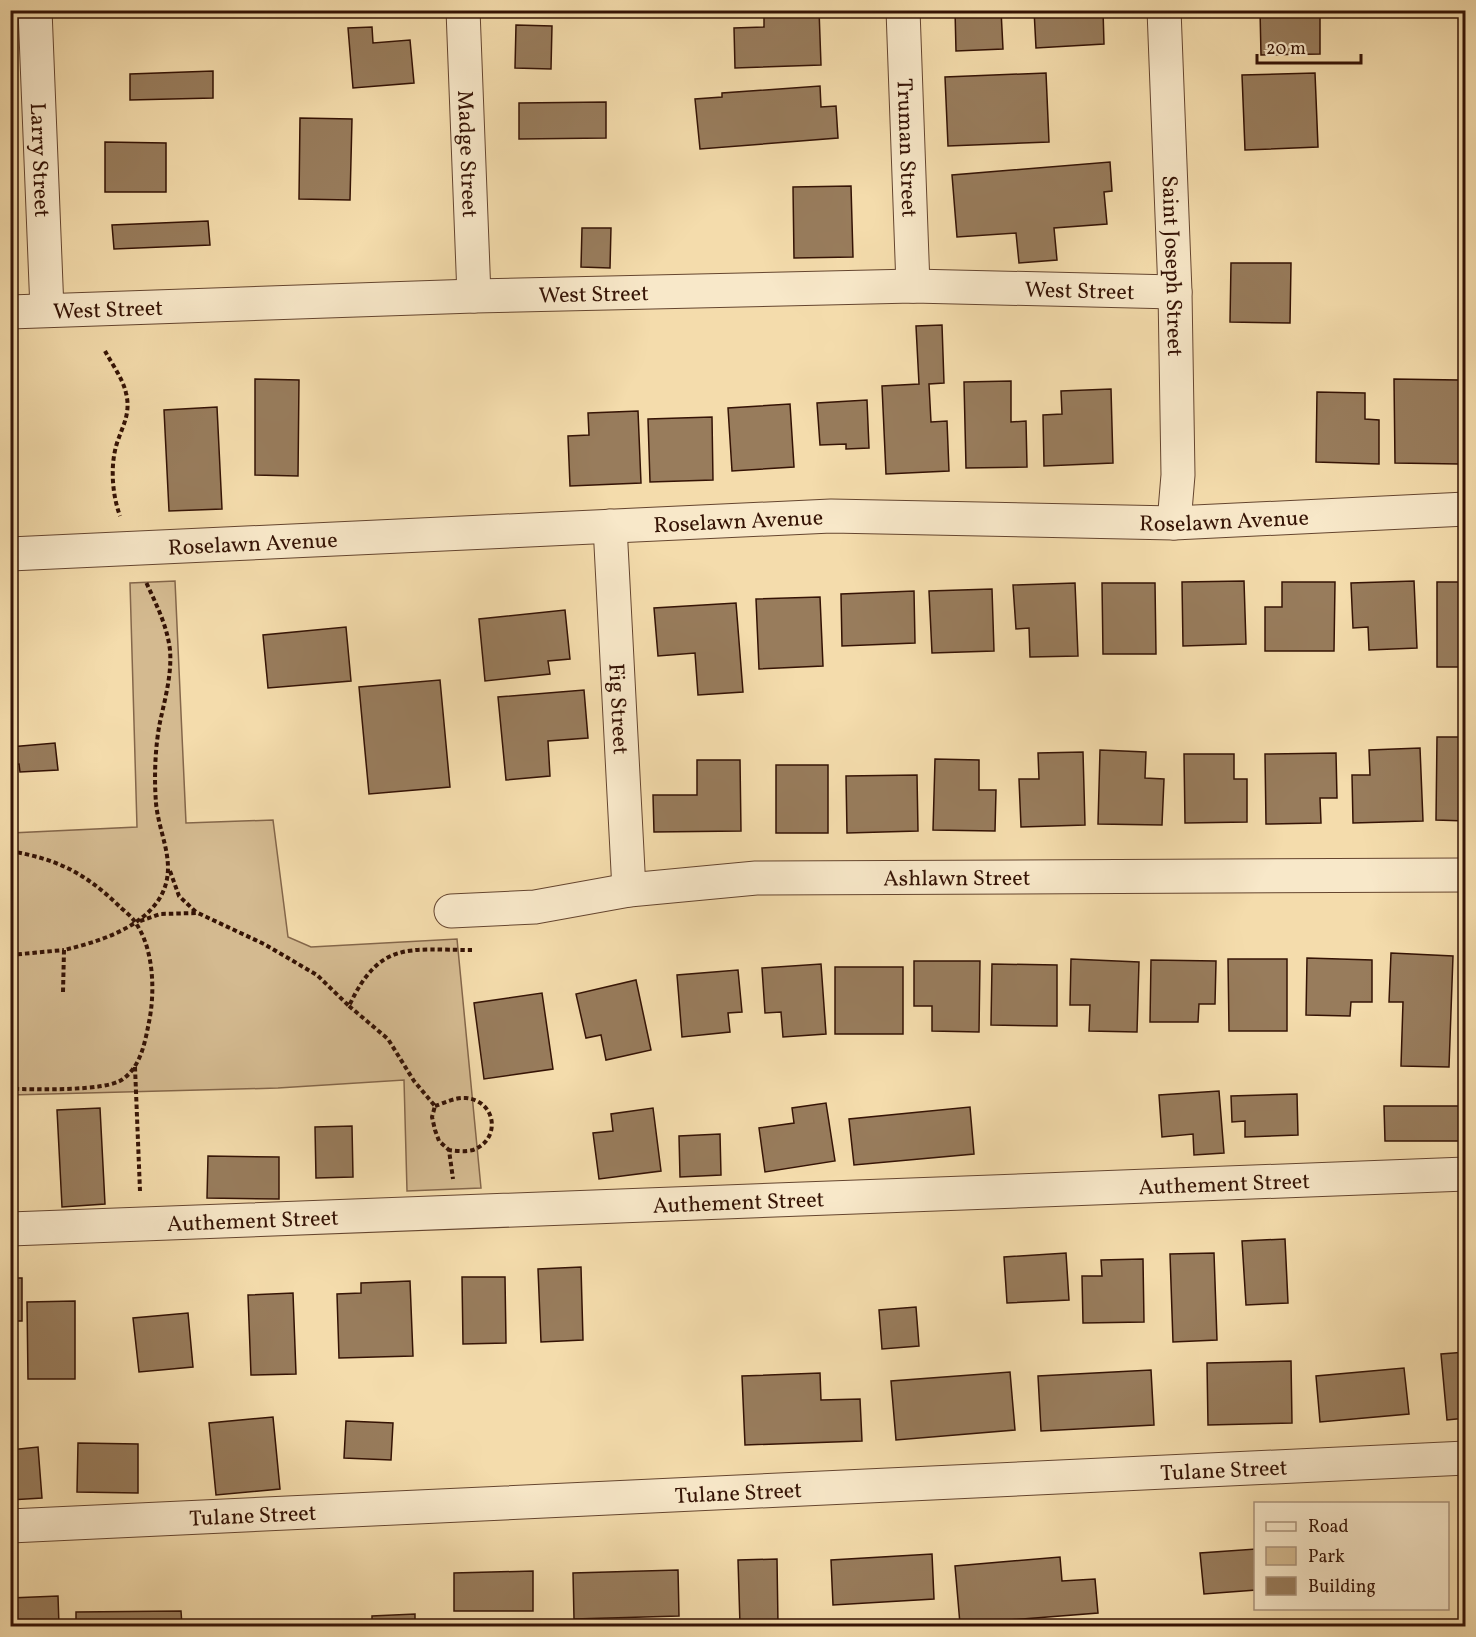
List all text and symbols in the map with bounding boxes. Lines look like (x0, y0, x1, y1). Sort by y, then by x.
scale bar (1257, 27, 1360, 65)
text: 20 m (1266, 37, 1306, 62)
street label: Truman Street (887, 78, 924, 218)
street label: Madge Street (448, 90, 484, 219)
street label: Larry Street (21, 102, 56, 218)
street label: Saint Joseph Street (1152, 175, 1189, 357)
street label: West Street (1024, 276, 1135, 309)
street label: West Street (538, 279, 649, 313)
street label: West Street (53, 294, 164, 329)
street label: Roselawn Avenue (653, 503, 824, 542)
street label: Roselawn Avenue (1139, 504, 1310, 541)
street label: Roselawn Avenue (167, 526, 338, 565)
street label: Fig Street (599, 662, 635, 756)
street label: Ashlawn Street (883, 864, 1031, 895)
street label: Authement Street (1138, 1167, 1311, 1204)
street label: Authement Street (652, 1185, 825, 1223)
street label: Authement Street (167, 1204, 340, 1241)
street label: Tulane Street (1159, 1453, 1288, 1490)
street label: Tulane Street (674, 1476, 803, 1513)
street label: Tulane Street (188, 1499, 317, 1536)
legend (1254, 1502, 1449, 1610)
text: Road (1308, 1515, 1349, 1540)
text: Park (1308, 1545, 1345, 1570)
text: Building (1308, 1575, 1376, 1600)

